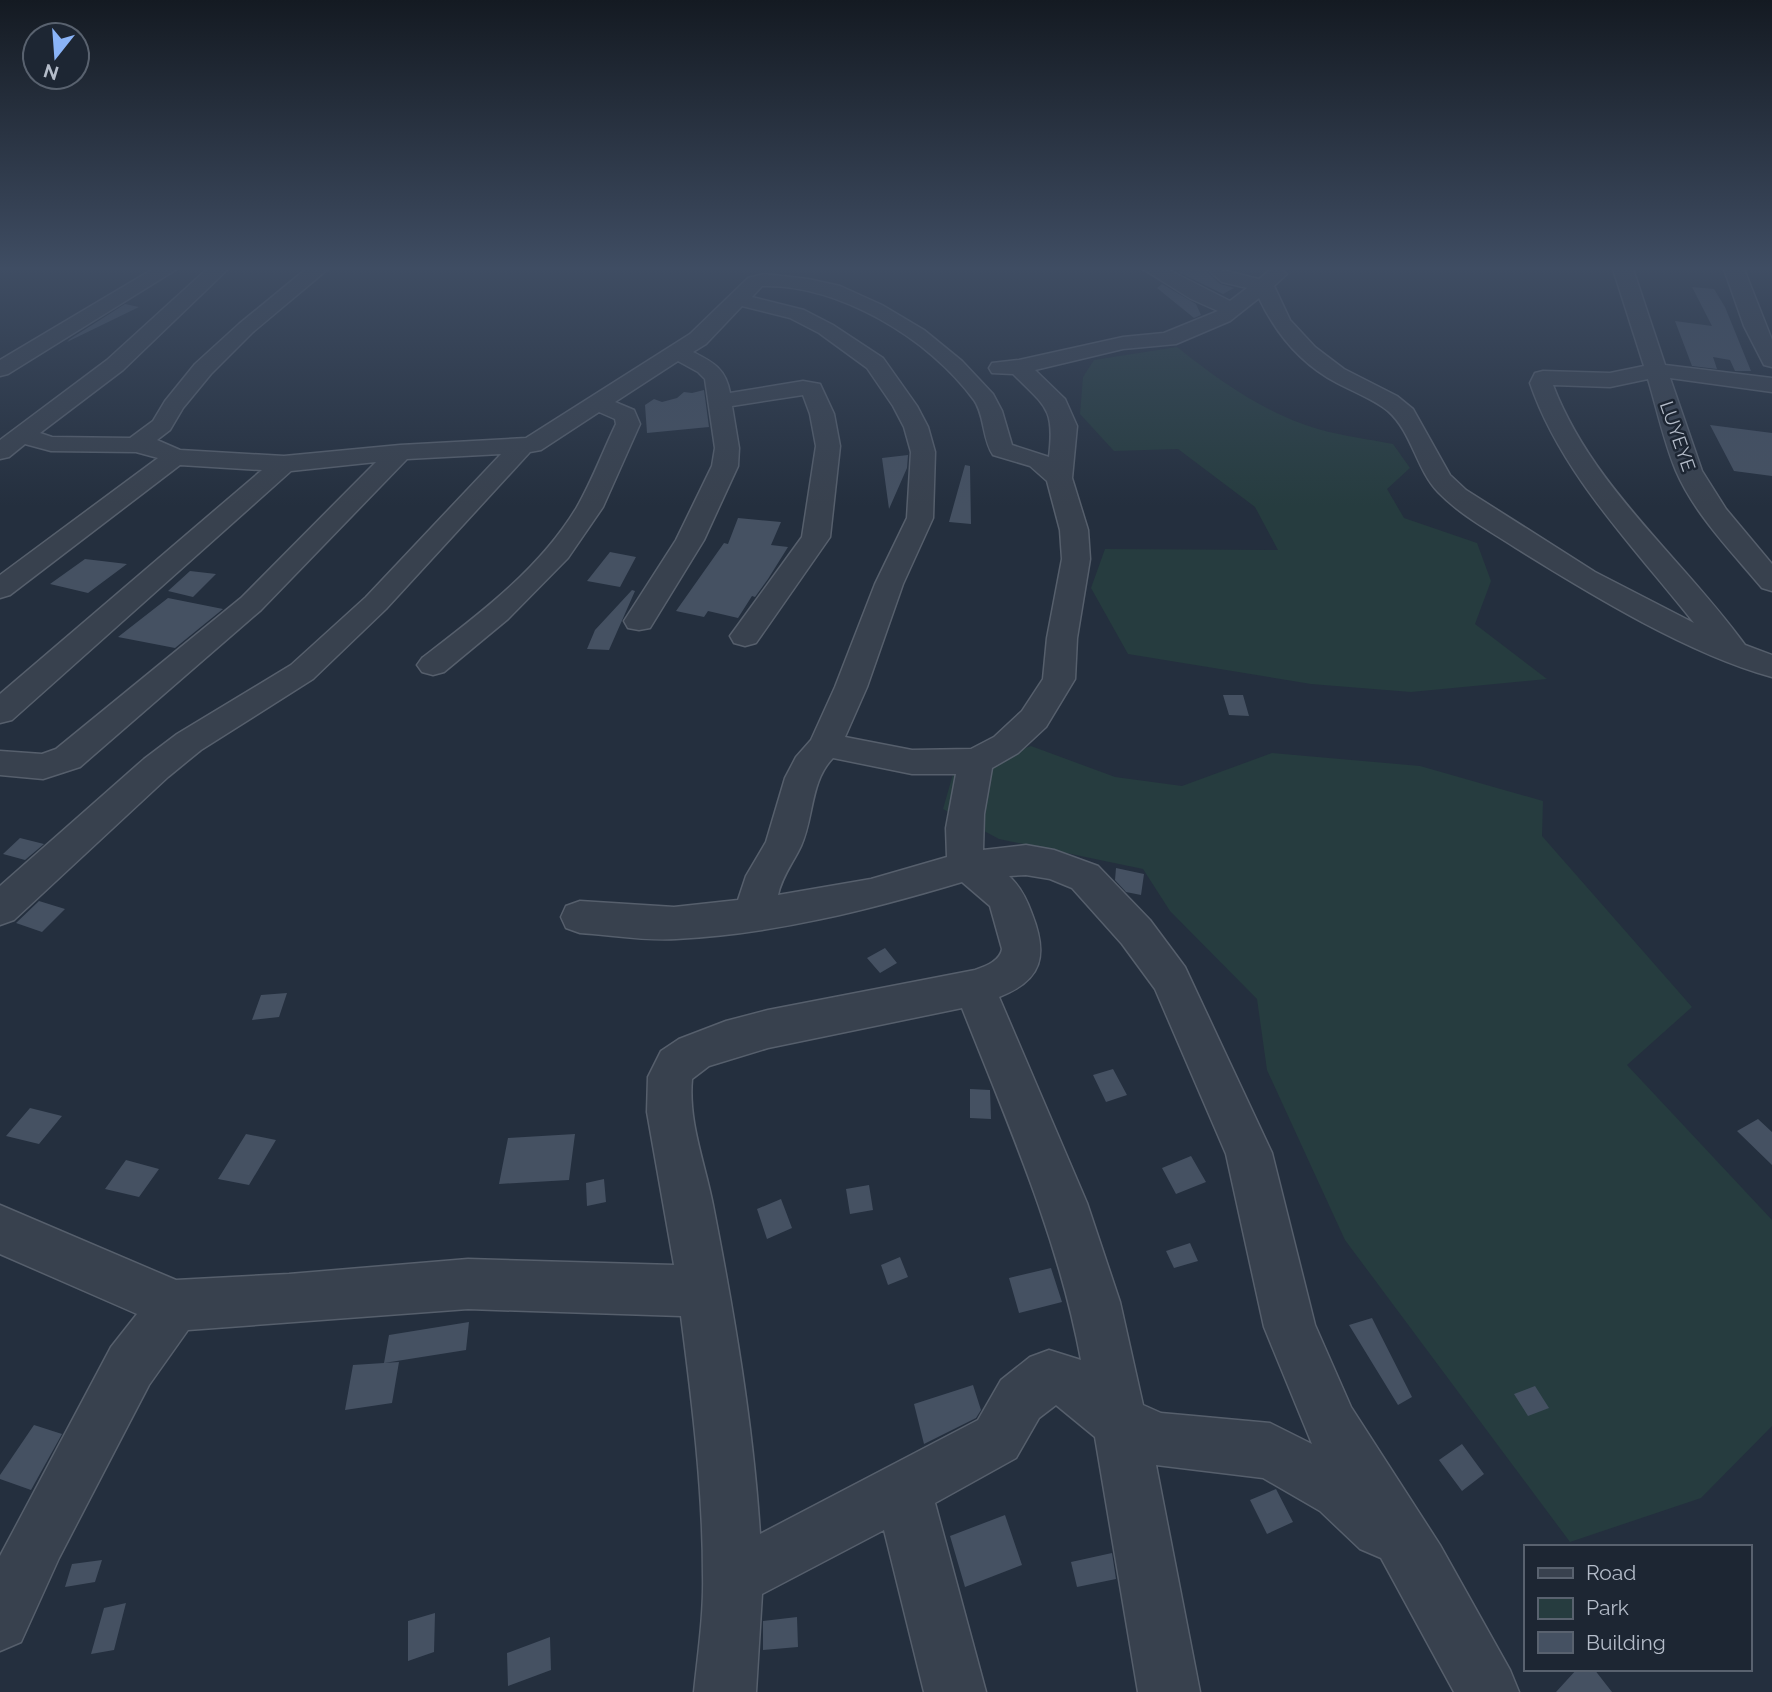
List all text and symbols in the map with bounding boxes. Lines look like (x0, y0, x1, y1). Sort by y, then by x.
north arrow (21, 21, 91, 91)
text: N (41, 60, 61, 85)
street label: LUYEYE (1656, 398, 1700, 474)
legend (1524, 1545, 1751, 1671)
text: Road (1586, 1560, 1636, 1585)
text: Park (1586, 1595, 1629, 1620)
text: Building (1586, 1630, 1666, 1655)

